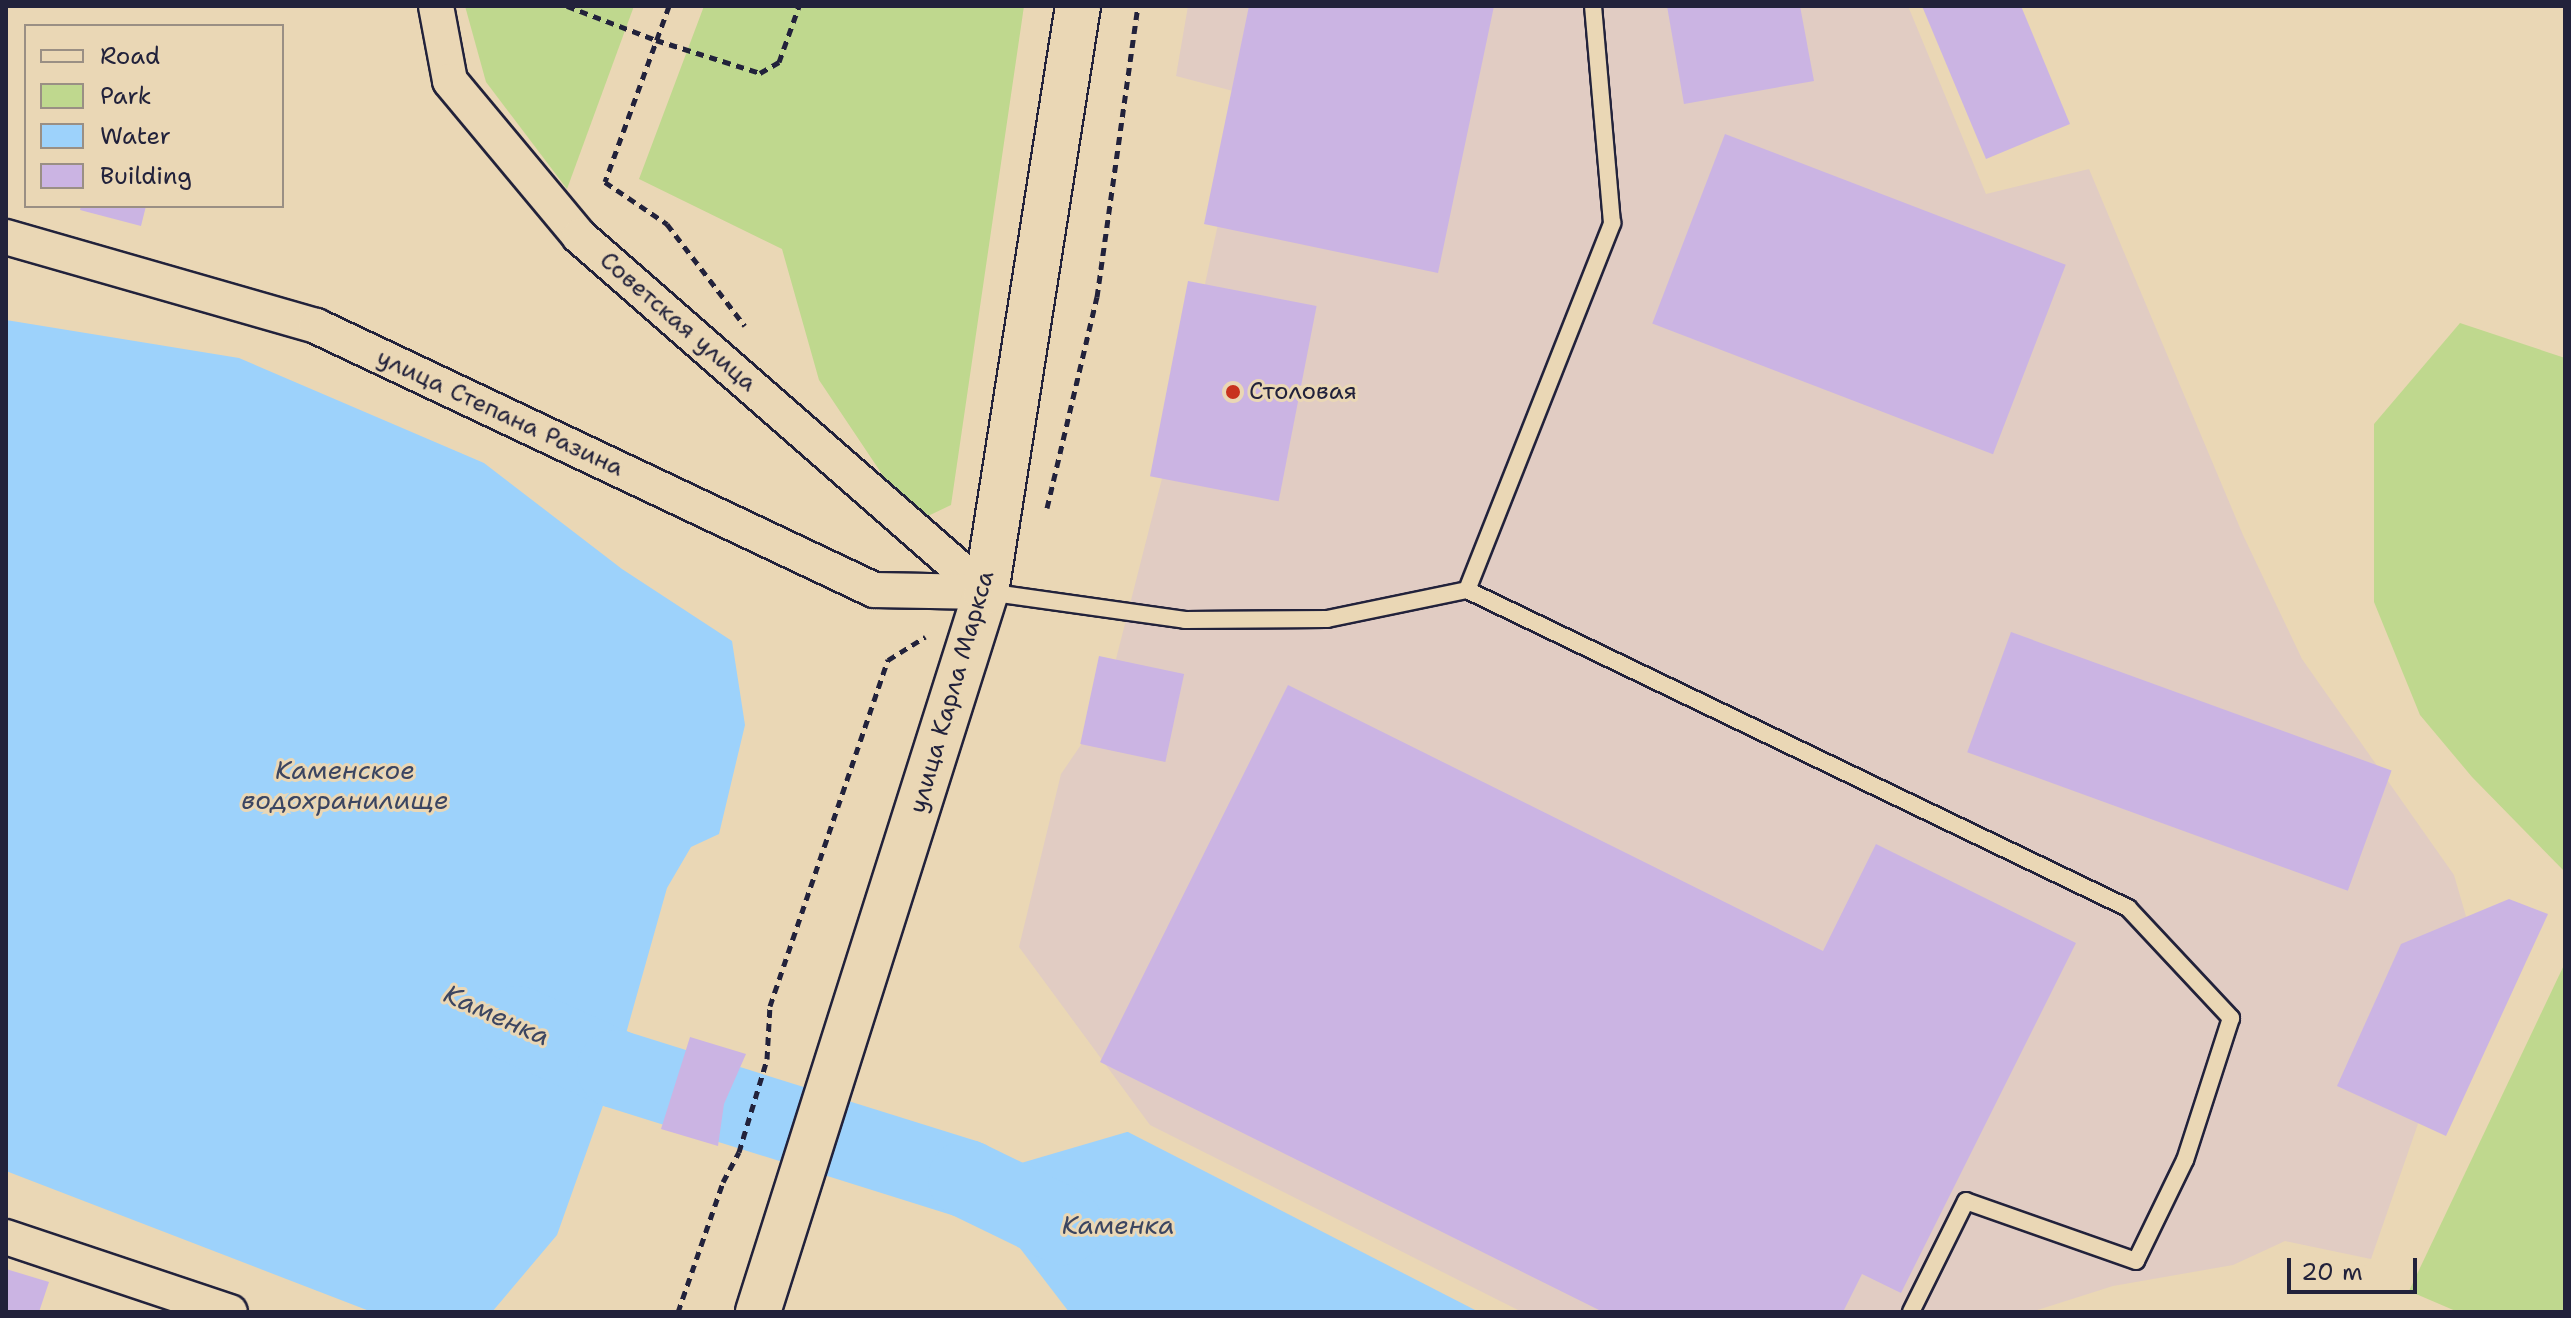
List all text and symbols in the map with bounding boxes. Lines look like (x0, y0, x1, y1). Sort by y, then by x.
legend (24, 24, 284, 208)
text: Road (100, 40, 160, 72)
text: Park (100, 80, 152, 112)
text: Water (100, 120, 171, 152)
text: Building (100, 160, 192, 192)
street label: Советская улица (594, 246, 762, 398)
street label: улица Степана Разина (372, 343, 628, 483)
place label: Столовая (1249, 378, 1357, 406)
marker: Столовая (1224, 383, 1242, 401)
street label: улица Карла Маркса (904, 567, 1000, 817)
water label: Каменское водохранилище (241, 754, 449, 816)
water label: Каменка (439, 978, 555, 1052)
water label: Каменка (1062, 1209, 1174, 1241)
scale bar (2291, 1242, 2421, 1292)
text: 20 m (2301, 1256, 2363, 1288)

